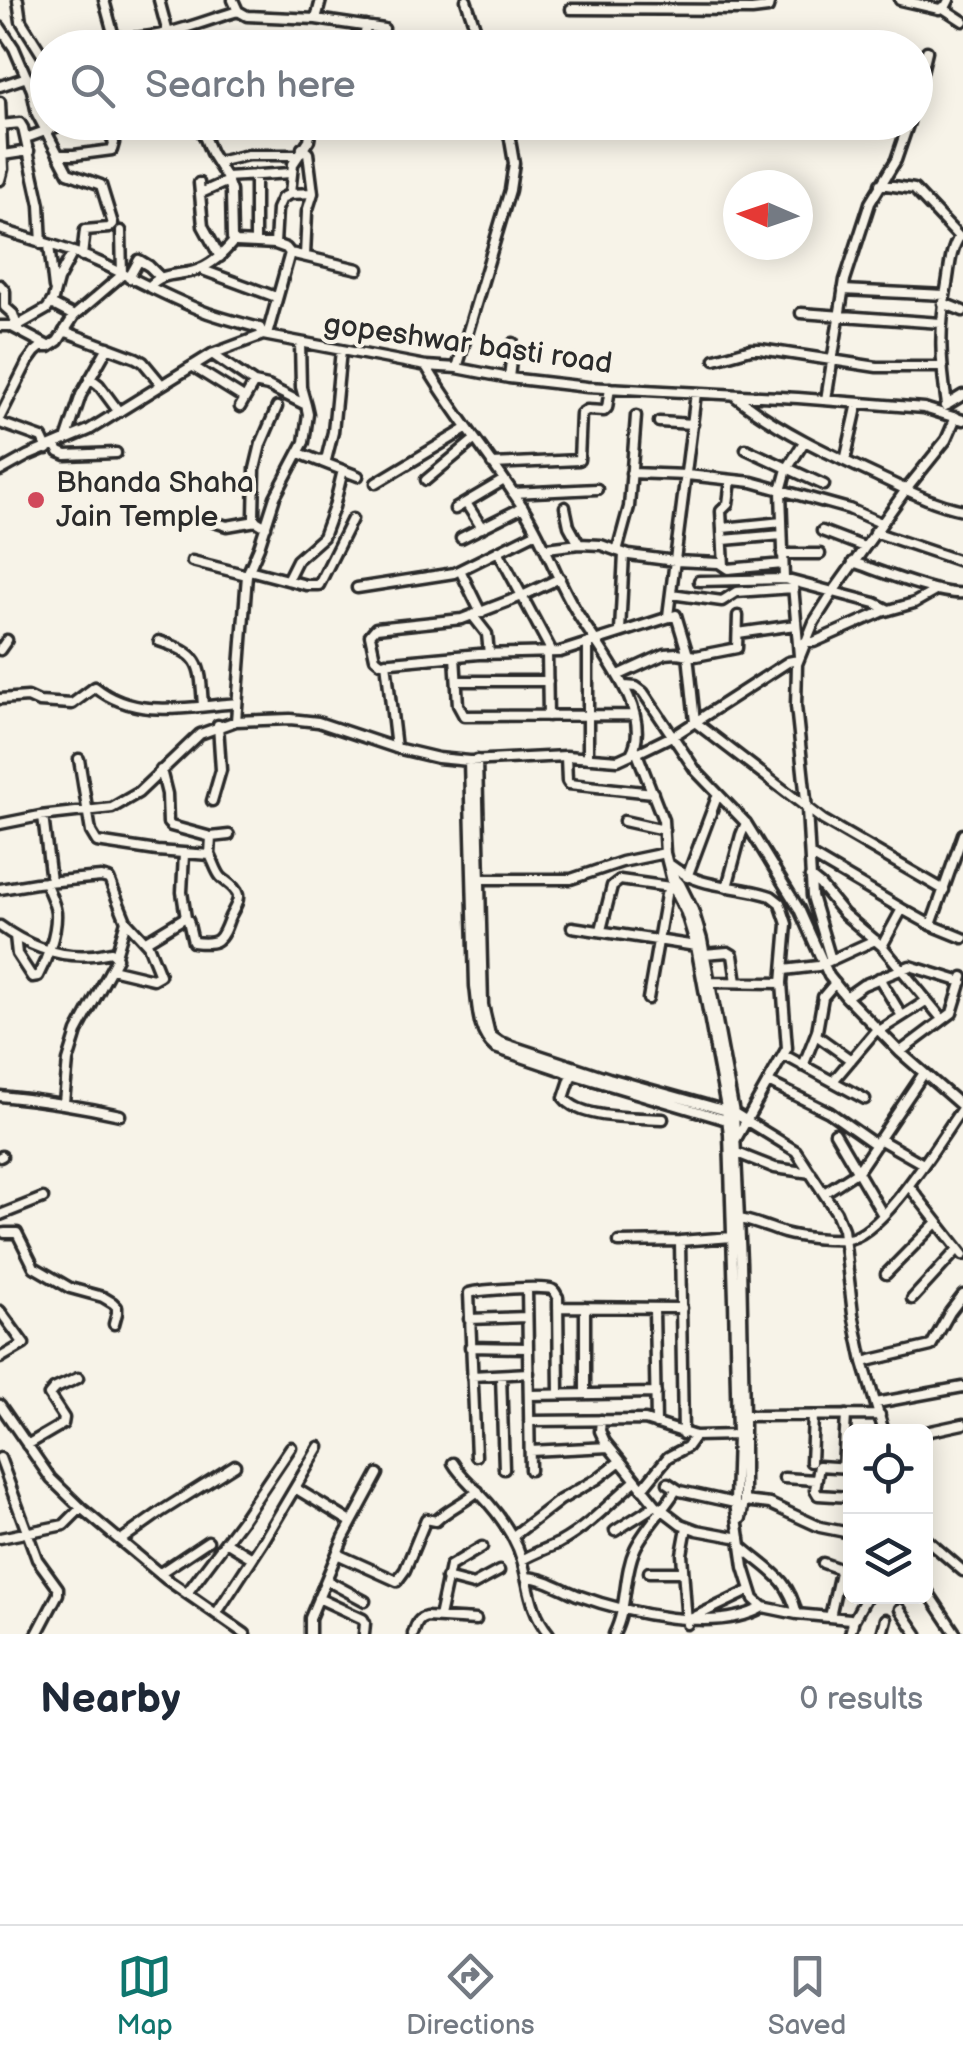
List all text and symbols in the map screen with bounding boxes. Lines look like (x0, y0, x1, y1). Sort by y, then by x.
search box (30, 30, 933, 140)
icon: search (65, 58, 120, 113)
text: Search here (145, 63, 356, 108)
north arrow (723, 170, 813, 260)
street label: gopeshwar basti road (321, 306, 615, 382)
place label: Bhanda Shaha Jain Temple (56, 465, 254, 535)
marker: Bhanda Shaha Jain Temple (25, 489, 47, 511)
map controls (843, 1424, 933, 1604)
button: locate (843, 1424, 933, 1514)
button: layers (843, 1514, 933, 1604)
text: Nearby (40, 1674, 180, 1725)
text: 0 results (800, 1680, 923, 1719)
tab: Map (117, 1949, 173, 2042)
tab: Directions (406, 1949, 535, 2042)
tab: Saved (768, 1949, 846, 2042)

